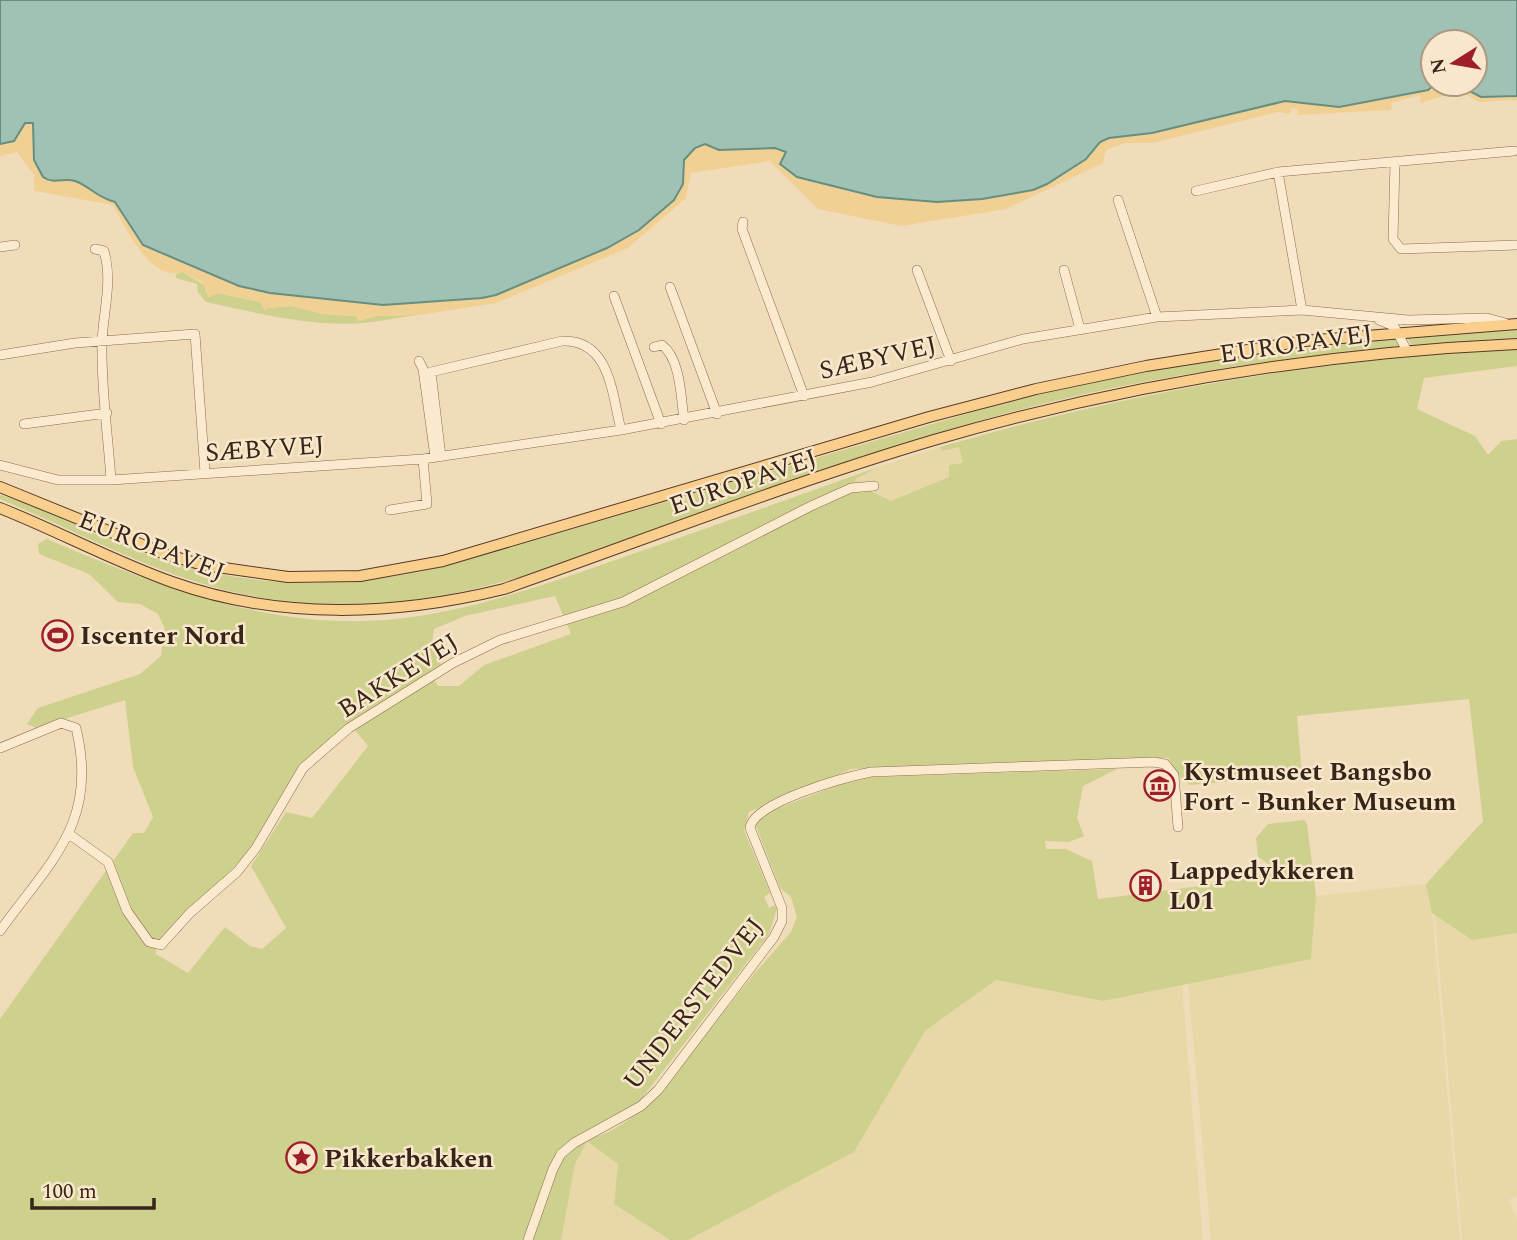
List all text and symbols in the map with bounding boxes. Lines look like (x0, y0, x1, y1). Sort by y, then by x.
north arrow (1419, 28, 1489, 98)
text: N (1423, 56, 1454, 76)
street label: EUROPAVEJ (1217, 313, 1375, 375)
street label: SÆBYVEJ (815, 325, 941, 391)
street label: SÆBYVEJ (204, 425, 326, 473)
street label: EUROPAVEJ (664, 438, 823, 526)
street label: EUROPAVEJ (72, 500, 231, 592)
place label: Iscenter Nord (80, 616, 245, 656)
sports icon: Iscenter Nord (40, 618, 74, 652)
street label: BAKKEVEJ (330, 623, 467, 729)
place label: Kystmuseet Bangsbo Fort - Bunker Museum (1183, 752, 1456, 822)
museum icon: Kystmuseet Bangsbo Fort - Bunker Museum (1143, 769, 1177, 803)
place label: Lappedykkeren L01 (1169, 851, 1355, 921)
building icon: Lappedykkeren L01 (1129, 868, 1163, 902)
street label: UNDERSTEDVEJ (613, 909, 774, 1099)
place label: Pikkerbakken (324, 1139, 493, 1179)
place icon: Pikkerbakken (284, 1141, 318, 1175)
scale bar (32, 1166, 154, 1210)
text: 100 m (42, 1176, 97, 1208)

